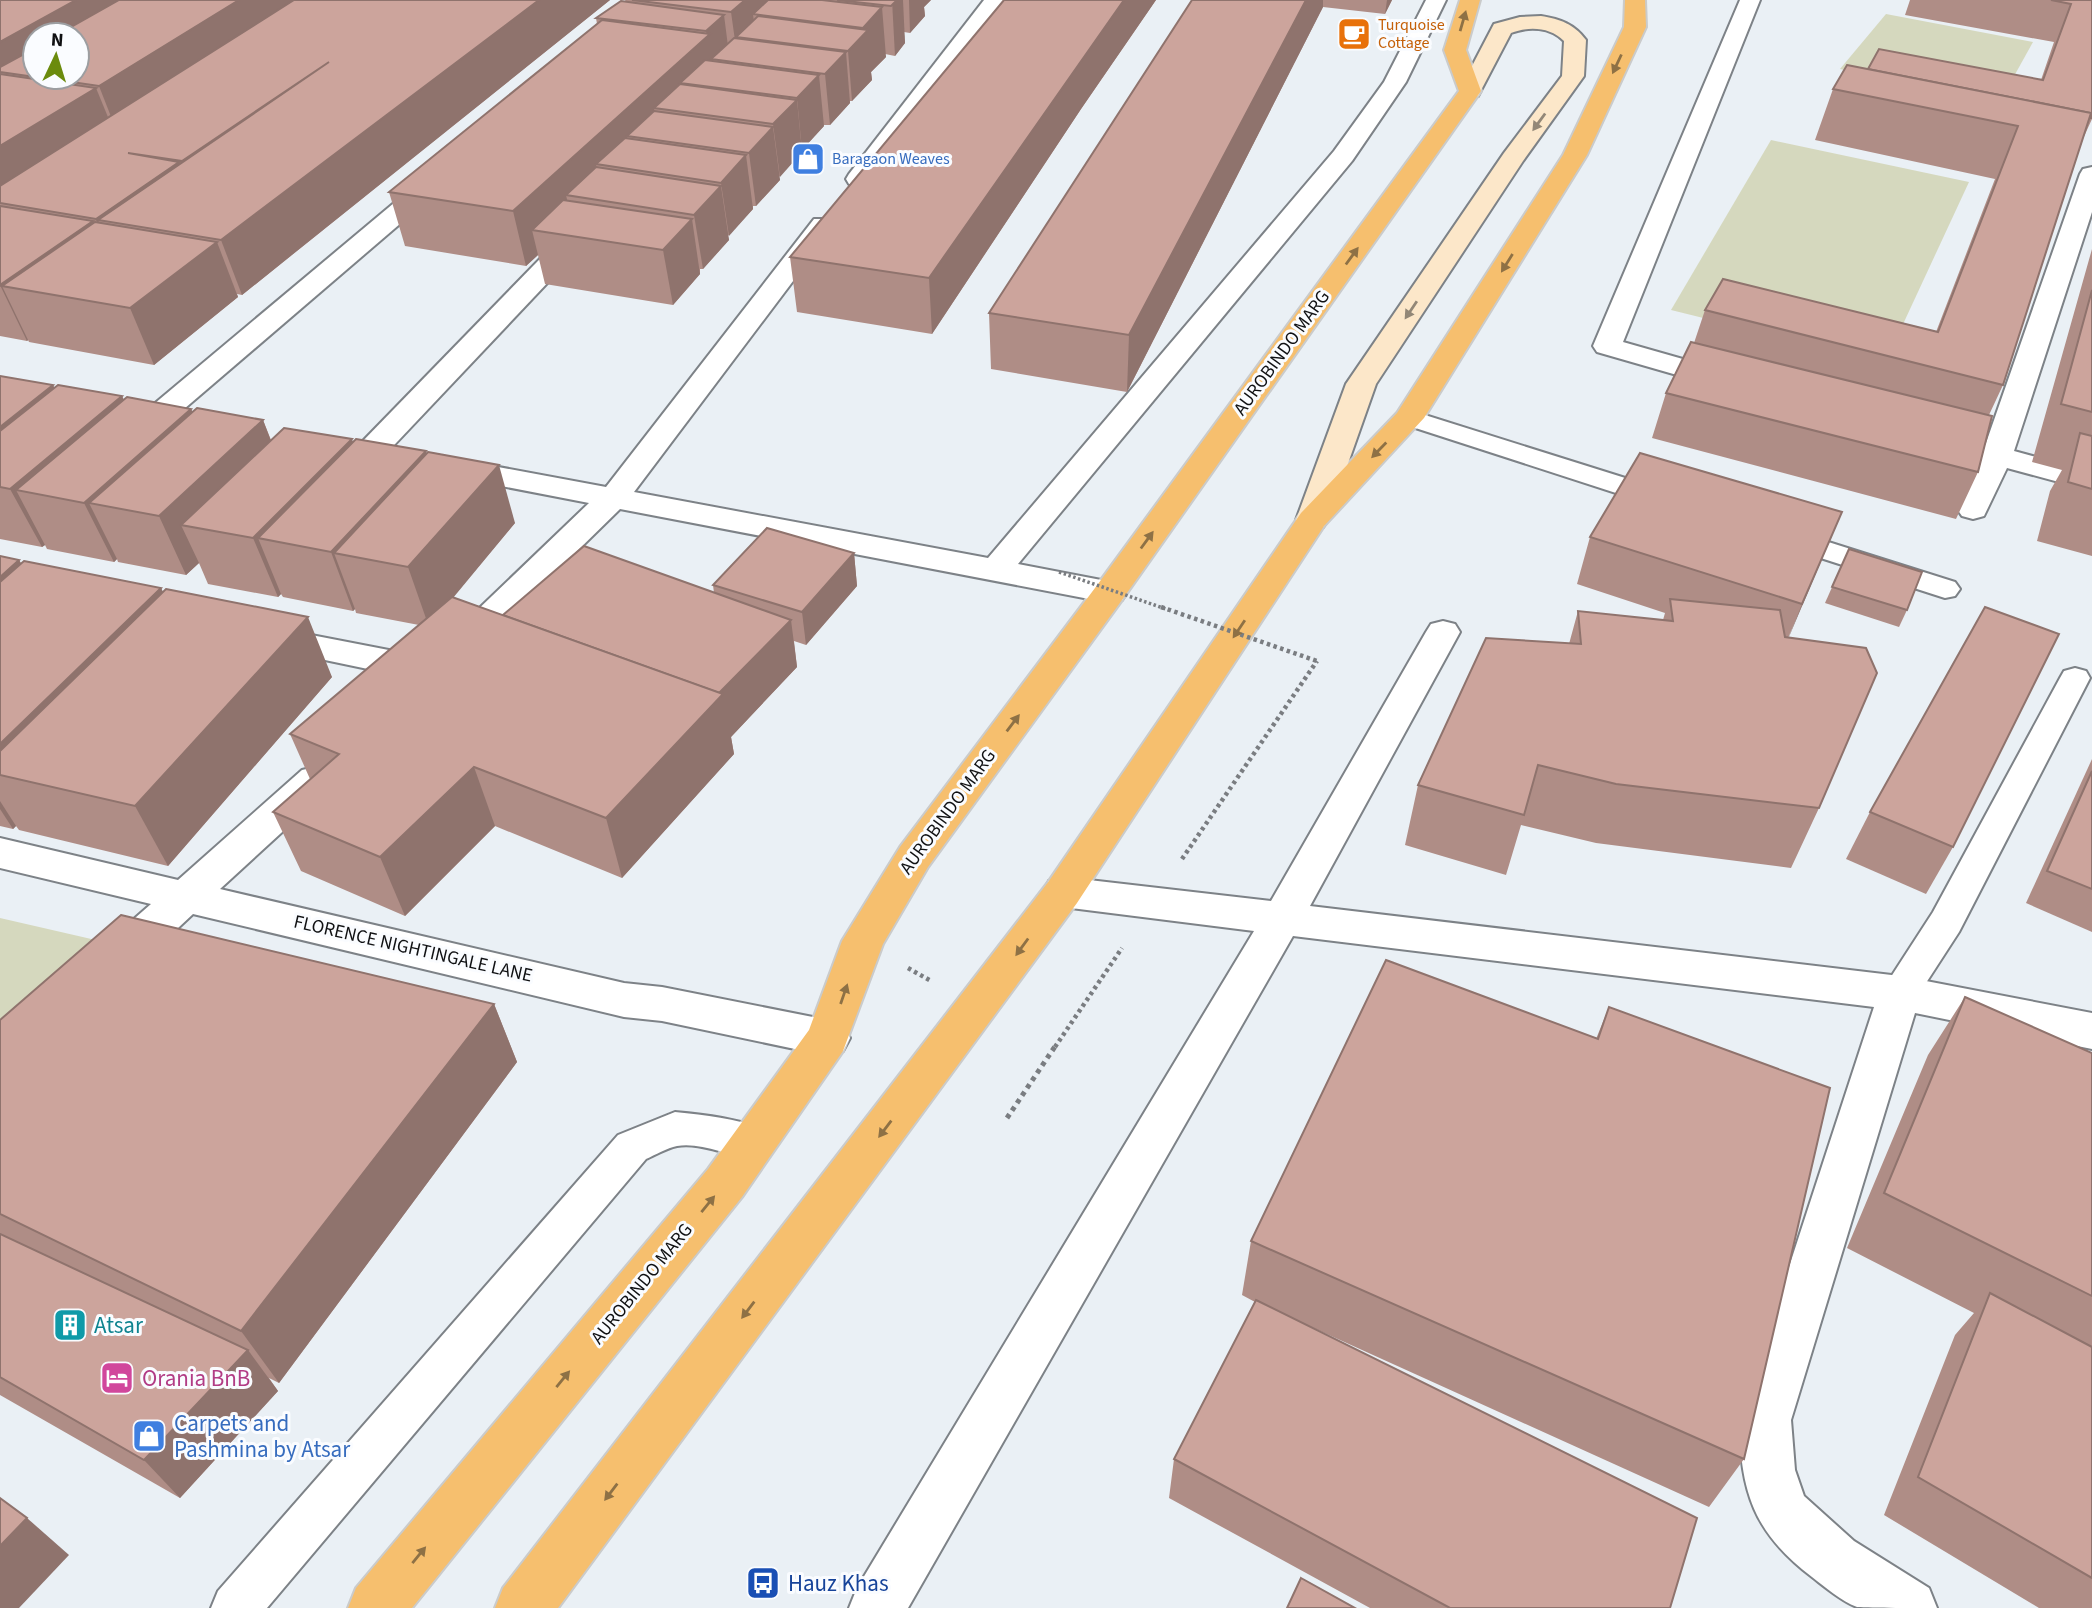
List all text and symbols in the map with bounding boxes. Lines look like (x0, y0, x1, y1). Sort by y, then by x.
one-way arrow (1459, 11, 1469, 32)
place label: Turquoise Cottage (1378, 14, 1445, 54)
cafe icon: Turquoise Cottage (1335, 15, 1373, 53)
north arrow (21, 21, 91, 91)
text: N (50, 27, 64, 54)
one-way arrow (1611, 54, 1623, 74)
one-way arrow (1533, 113, 1547, 131)
shop icon: Baragaon Weaves (789, 140, 827, 178)
place label: Baragaon Weaves (832, 148, 950, 170)
one-way arrow (1345, 247, 1359, 265)
one-way arrow (1500, 253, 1513, 273)
street label: AUROBINDO MARG (1227, 285, 1337, 421)
one-way arrow (1405, 300, 1418, 319)
one-way arrow (1371, 441, 1387, 458)
one-way arrow (1140, 531, 1154, 549)
one-way arrow (1233, 619, 1246, 638)
one-way arrow (1005, 714, 1019, 732)
street label: AUROBINDO MARG (893, 744, 1003, 880)
street label: FLORENCE NIGHTINGALE LANE (291, 908, 535, 990)
one-way arrow (1015, 938, 1029, 956)
one-way arrow (839, 983, 850, 1004)
one-way arrow (879, 1120, 893, 1138)
one-way arrow (700, 1195, 715, 1213)
street label: AUROBINDO MARG (585, 1218, 699, 1350)
one-way arrow (741, 1301, 755, 1320)
building icon: Atsar (51, 1306, 89, 1344)
place label: Atsar (94, 1309, 144, 1342)
hotel icon: Orania BnB (98, 1359, 136, 1397)
place label: Orania BnB (142, 1362, 250, 1395)
one-way arrow (556, 1371, 571, 1389)
place label: Carpets and Pashmina by Atsar (174, 1407, 351, 1466)
shop icon: Carpets and Pashmina by Atsar (130, 1417, 168, 1455)
one-way arrow (604, 1483, 618, 1501)
one-way arrow (411, 1547, 426, 1564)
bus stop icon: Hauz Khas (744, 1564, 782, 1602)
place label: Hauz Khas (788, 1567, 889, 1600)

